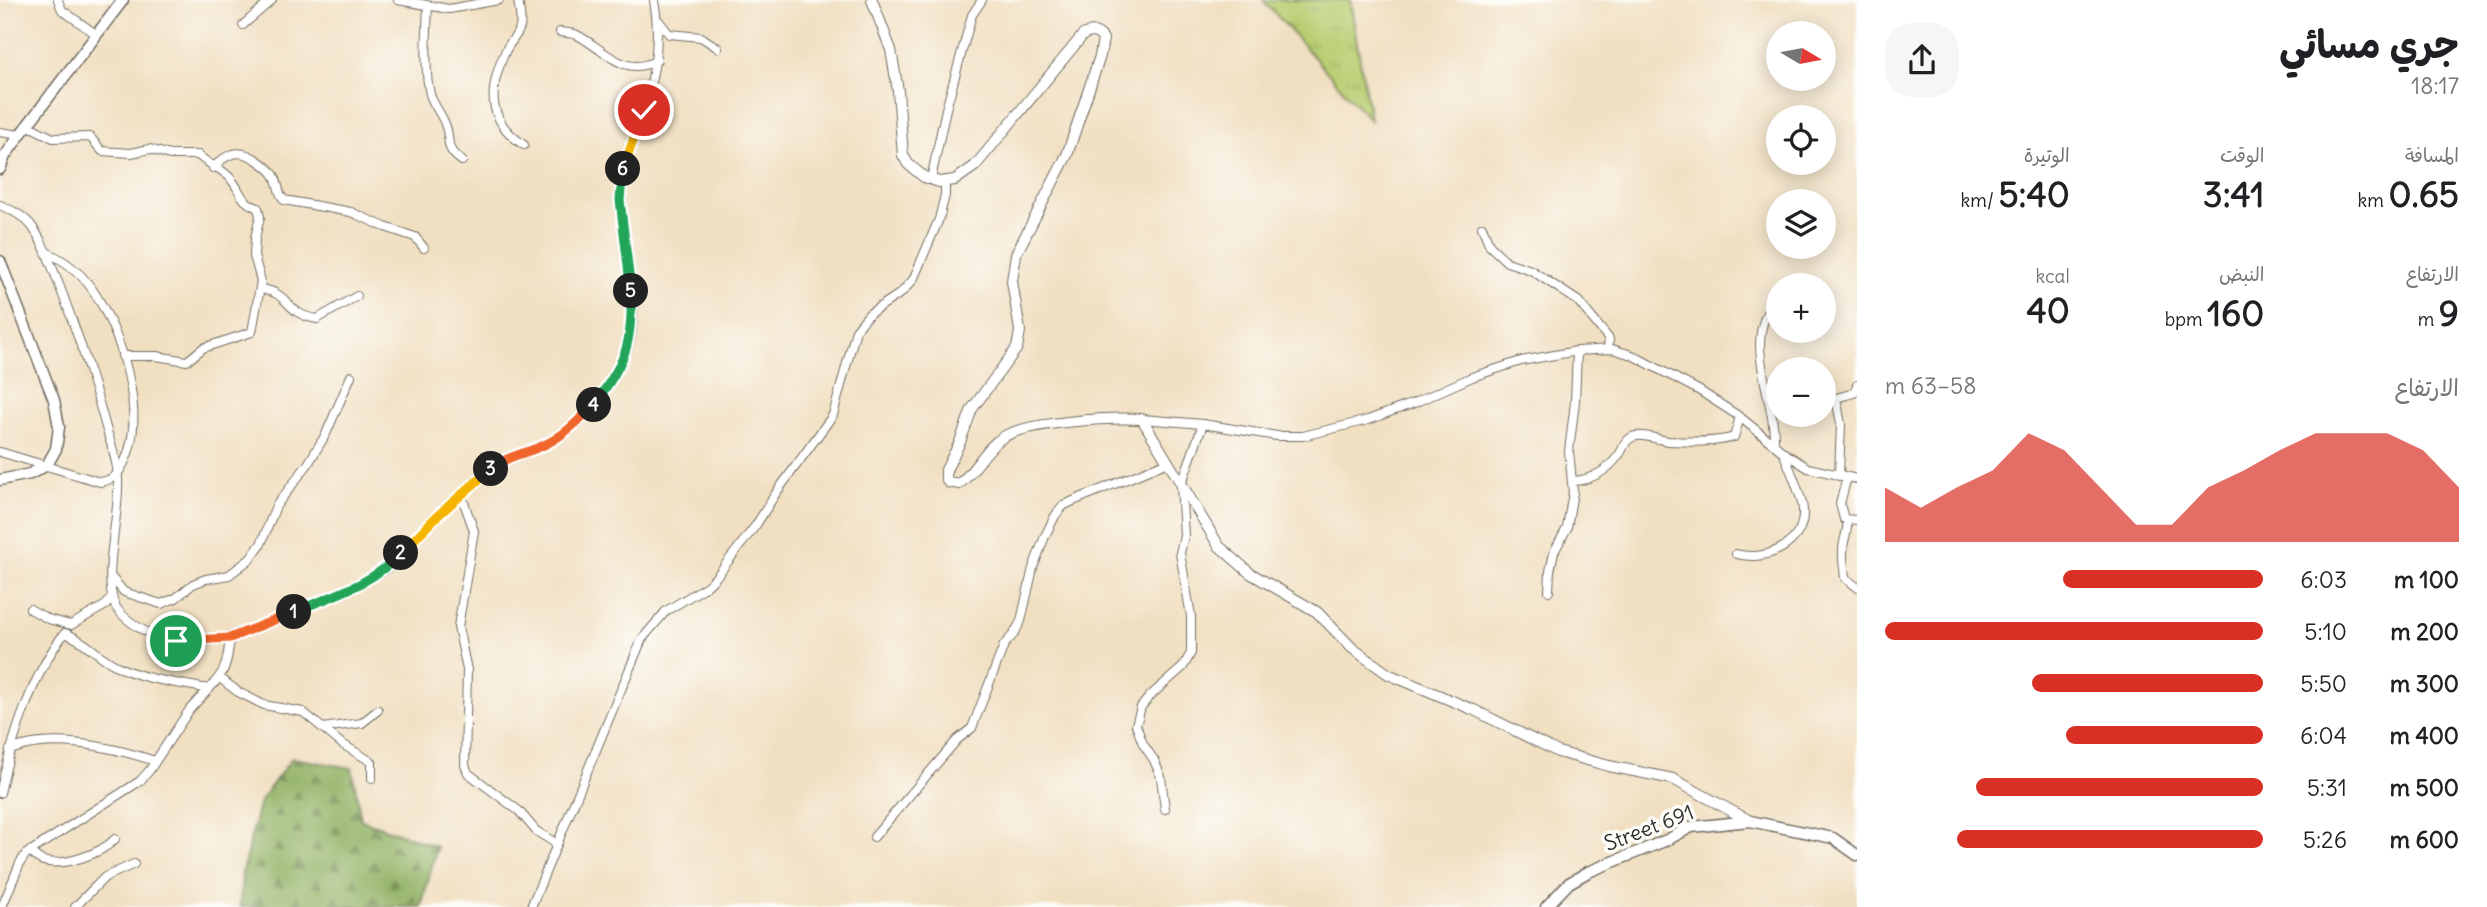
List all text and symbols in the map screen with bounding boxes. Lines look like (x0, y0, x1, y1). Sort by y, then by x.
north arrow (1766, 21, 1836, 91)
map controls (1766, 21, 1836, 427)
text: جري مسائي (2279, 21, 2459, 68)
button: share (1885, 23, 1959, 97)
text: 18:17 (2411, 71, 2459, 100)
pin (614, 80, 674, 140)
icon: check (625, 91, 663, 129)
button: locate (1766, 105, 1836, 175)
text: الوتيرة (2024, 143, 2070, 167)
text: الوقت (2220, 143, 2264, 167)
text: المسافة (2405, 143, 2459, 167)
pin: 6 (606, 152, 640, 186)
text: 6 (617, 156, 628, 180)
text: 5:40 (1998, 172, 2070, 216)
text: 3:41 (2203, 172, 2264, 216)
text: 0.65 (2388, 172, 2459, 216)
text: /km (1961, 188, 1998, 212)
text: km (2358, 188, 2388, 212)
button: layers (1766, 189, 1836, 259)
text: النبض (2219, 262, 2264, 286)
text: الارتفاع (2406, 262, 2459, 286)
text: kcal (2035, 264, 2070, 288)
button: + (1766, 273, 1836, 343)
pin: 5 (614, 274, 648, 308)
text: 5 (625, 278, 636, 302)
text: 40 (2026, 288, 2070, 332)
text: 160 (2207, 291, 2264, 335)
text: 9 (2439, 291, 2459, 335)
text: bpm (2165, 307, 2207, 331)
text: m (2418, 307, 2439, 331)
button: − (1766, 357, 1836, 427)
text: 58–63 m (1885, 371, 1977, 400)
text: الارتفاع (2395, 373, 2459, 402)
pin: 4 (576, 388, 612, 422)
text: 4 (588, 392, 599, 416)
pin: 3 (474, 452, 508, 486)
text: 3 (485, 456, 496, 480)
pin: 2 (384, 536, 418, 570)
text: 2 (395, 540, 406, 564)
text: 6:03 (2300, 565, 2347, 594)
text: 100 m (2394, 565, 2459, 594)
pin: 1 (276, 594, 312, 630)
text: 1 (290, 599, 297, 623)
pin (146, 611, 206, 671)
text: 5:10 (2304, 617, 2347, 646)
text: 200 m (2390, 617, 2459, 646)
icon: arrive (157, 622, 195, 660)
text: 5:50 (2300, 669, 2347, 698)
text: 300 m (2390, 669, 2459, 698)
text: 6:04 (2300, 721, 2347, 750)
text: 400 m (2390, 721, 2459, 750)
text: 5:31 (2307, 773, 2347, 802)
text: 500 m (2390, 773, 2459, 802)
street label: Street 691 (1600, 798, 1697, 857)
text: 5:26 (2303, 825, 2347, 854)
text: 600 m (2390, 825, 2459, 854)

